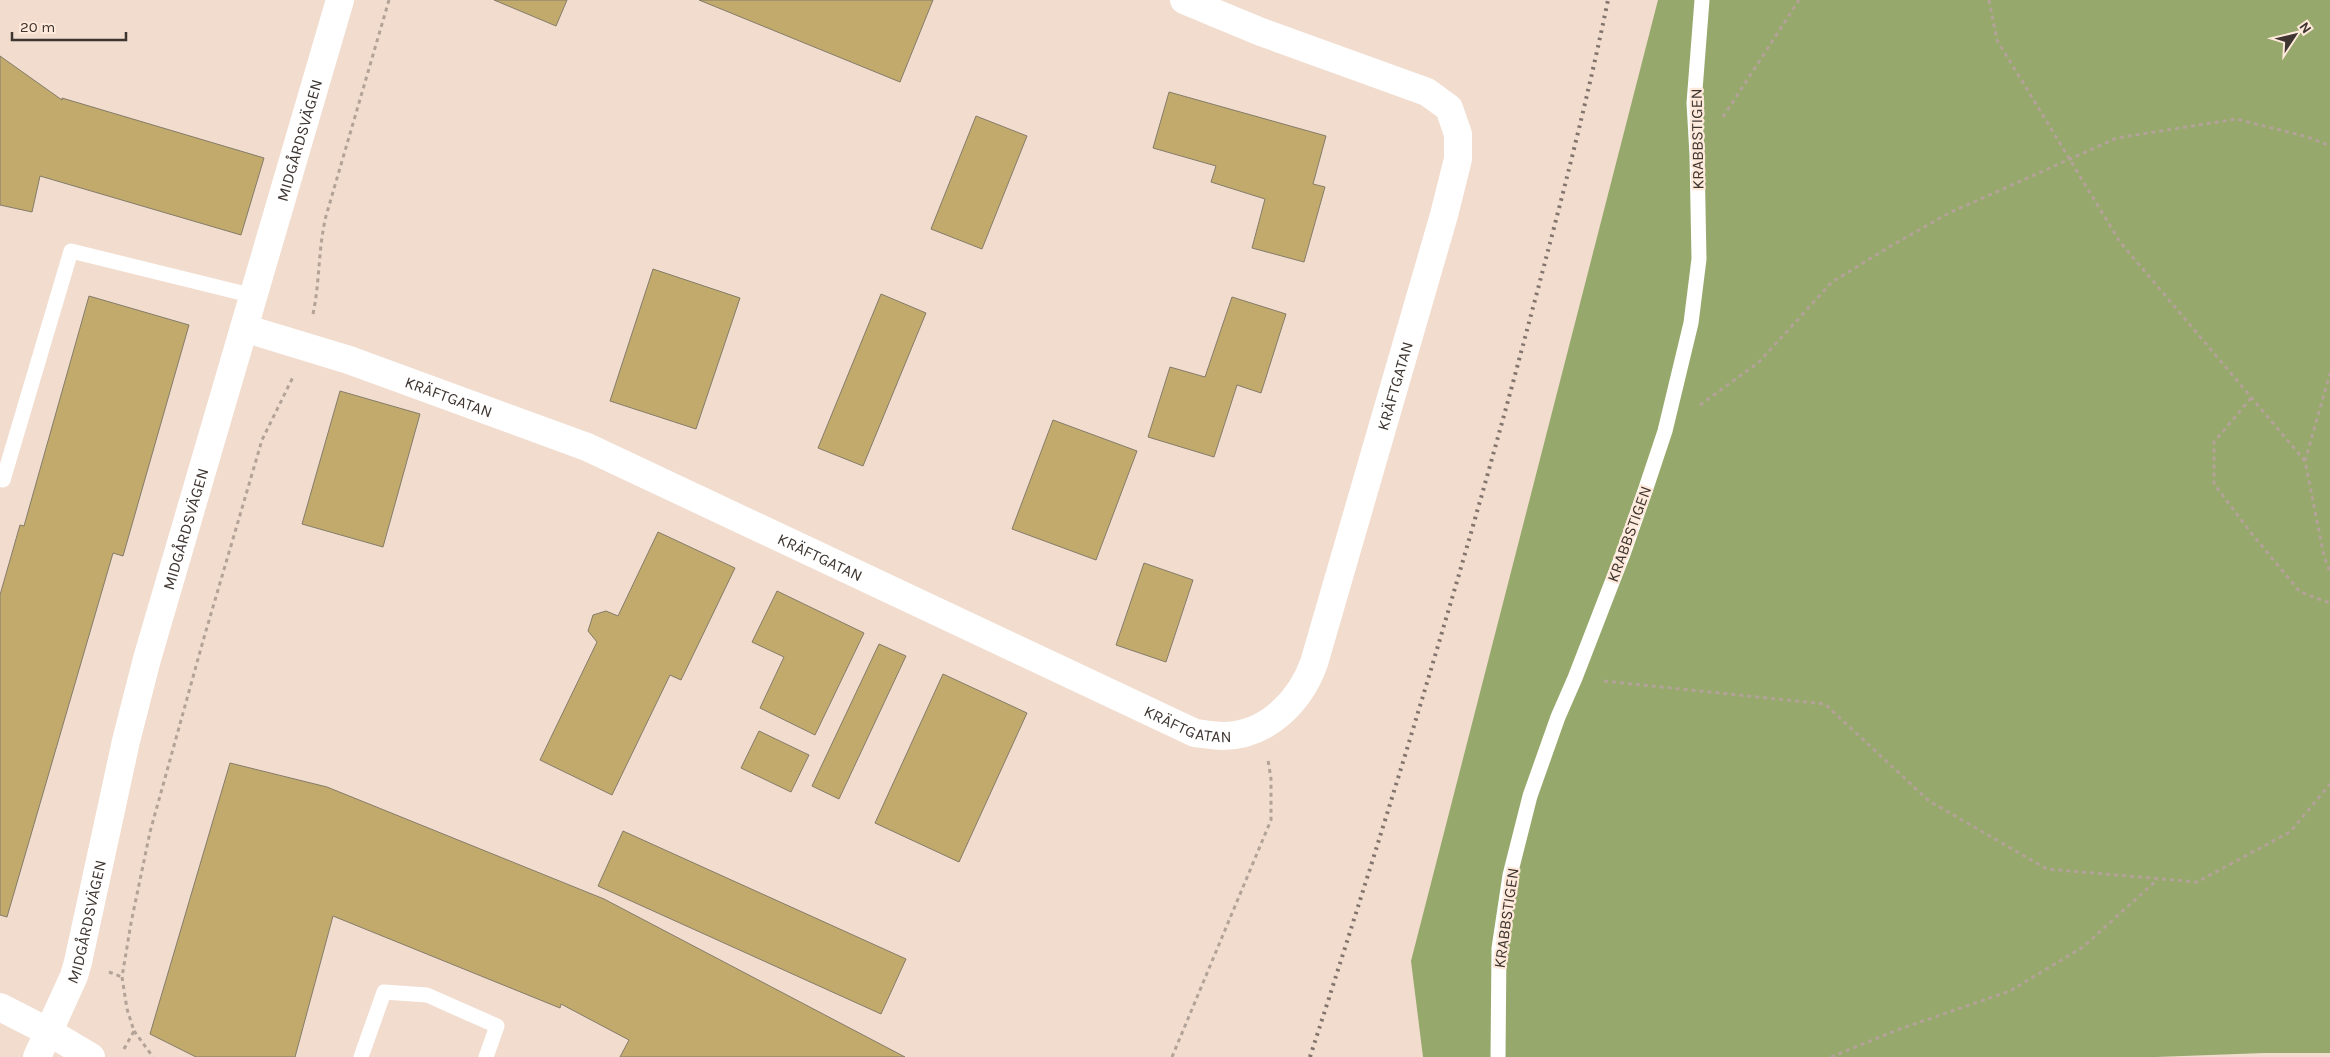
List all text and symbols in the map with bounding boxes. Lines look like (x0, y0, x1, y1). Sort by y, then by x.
scale bar (12, 10, 126, 42)
north arrow (2270, 10, 2320, 60)
text: 20 m (20, 18, 55, 36)
text: N (2295, 19, 2315, 37)
street label: MIDGÅRDSVÄGEN (272, 77, 326, 203)
street label: KRABBSTIGEN (1687, 88, 1707, 190)
street label: KRÄFTGATAN (1373, 339, 1416, 432)
street label: KRÄFTGATAN (403, 372, 495, 421)
street label: MIDGÅRDSVÄGEN (158, 466, 212, 592)
street label: KRABBSTIGEN (1603, 483, 1655, 585)
street label: KRÄFTGATAN (775, 529, 866, 585)
street label: KRÄFTGATAN (1141, 701, 1232, 746)
street label: MIDGÅRDSVÄGEN (62, 858, 109, 986)
street label: KRABBSTIGEN (1490, 867, 1522, 969)

